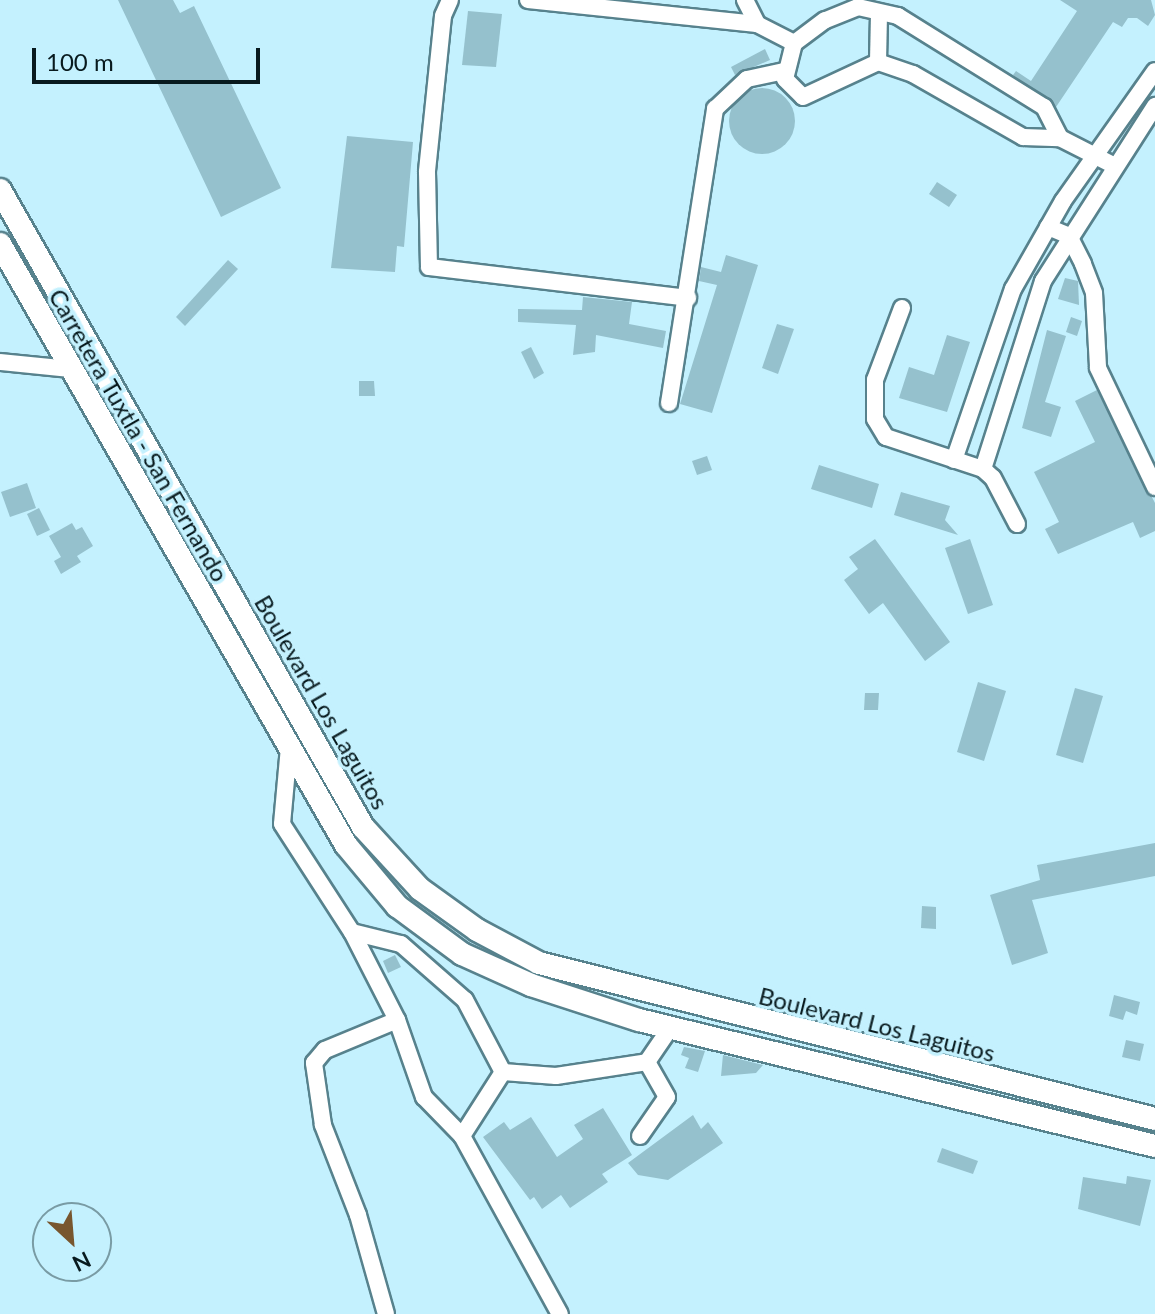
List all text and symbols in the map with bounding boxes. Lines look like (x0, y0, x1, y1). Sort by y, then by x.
scale bar (36, 32, 264, 82)
text: 100 m (46, 47, 114, 76)
street label: Carretera Tuxtla - San Fernando (43, 283, 235, 587)
street label: Boulevard Los Laguitos (249, 590, 395, 814)
street label: Boulevard Los Laguitos (756, 981, 998, 1067)
north arrow (32, 1202, 112, 1282)
text: N (68, 1246, 95, 1278)

